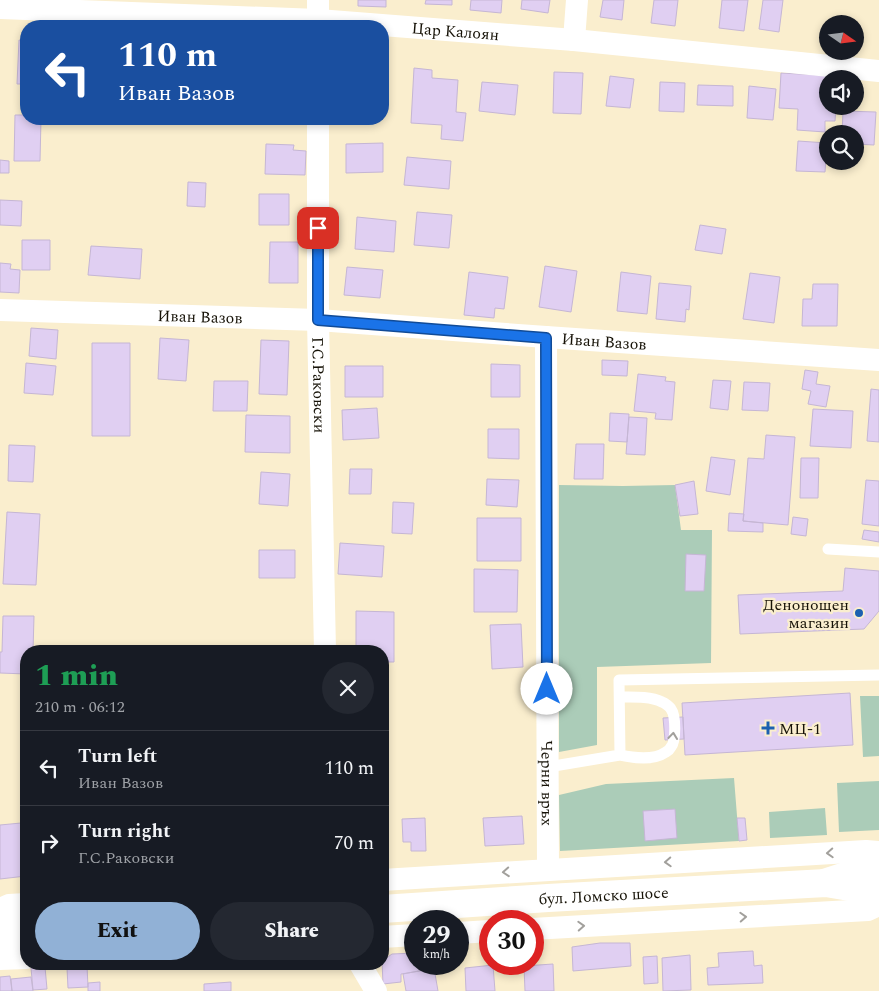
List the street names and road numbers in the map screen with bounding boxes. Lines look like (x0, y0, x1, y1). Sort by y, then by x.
street label: Цар Калоян (411, 16, 500, 47)
street label: Иван Вазов (157, 304, 243, 331)
street label: Иван Вазов (561, 327, 647, 357)
street label: Г.С.Раковски (305, 337, 331, 433)
street label: Черни връх (535, 740, 559, 826)
street label: бул. Ломско шосе (538, 881, 669, 912)

